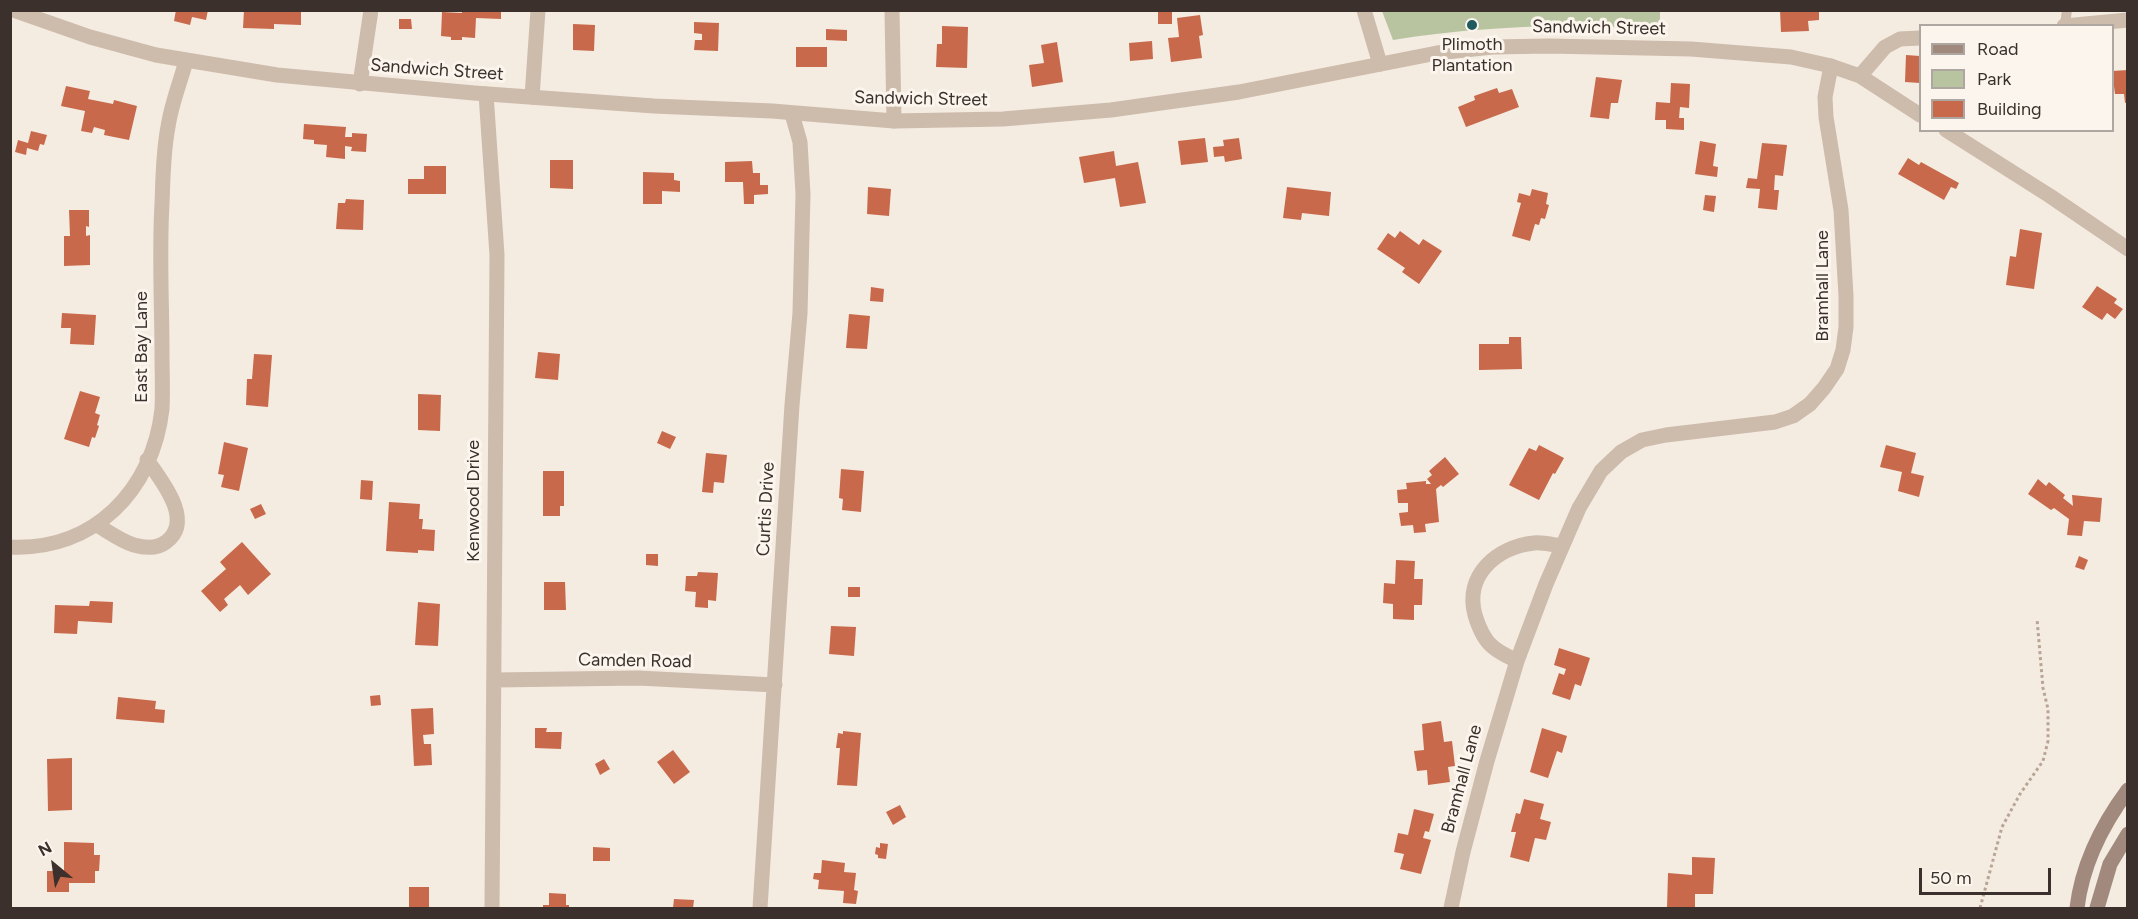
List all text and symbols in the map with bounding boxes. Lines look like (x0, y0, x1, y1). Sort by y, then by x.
street label: Sandwich Street (1532, 16, 1666, 40)
marker: Plimoth Plantation (1465, 18, 1479, 32)
legend (1919, 24, 2114, 132)
place label: Plimoth Plantation (1431, 34, 1513, 76)
text: Road (1977, 38, 2018, 60)
street label: Sandwich Street (370, 55, 504, 85)
text: Park (1977, 68, 2011, 90)
street label: Sandwich Street (854, 87, 988, 111)
text: Building (1977, 98, 2042, 120)
street label: Bramhall Lane (1812, 230, 1834, 342)
street label: East Bay Lane (131, 291, 153, 403)
street label: Kenwood Drive (463, 440, 485, 562)
street label: Curtis Drive (753, 461, 779, 557)
street label: Camden Road (578, 649, 692, 673)
street label: Bramhall Lane (1437, 722, 1487, 836)
north arrow (24, 835, 84, 895)
text: N (35, 838, 55, 860)
scale bar (1922, 856, 2054, 894)
text: 50 m (1930, 867, 1972, 889)

